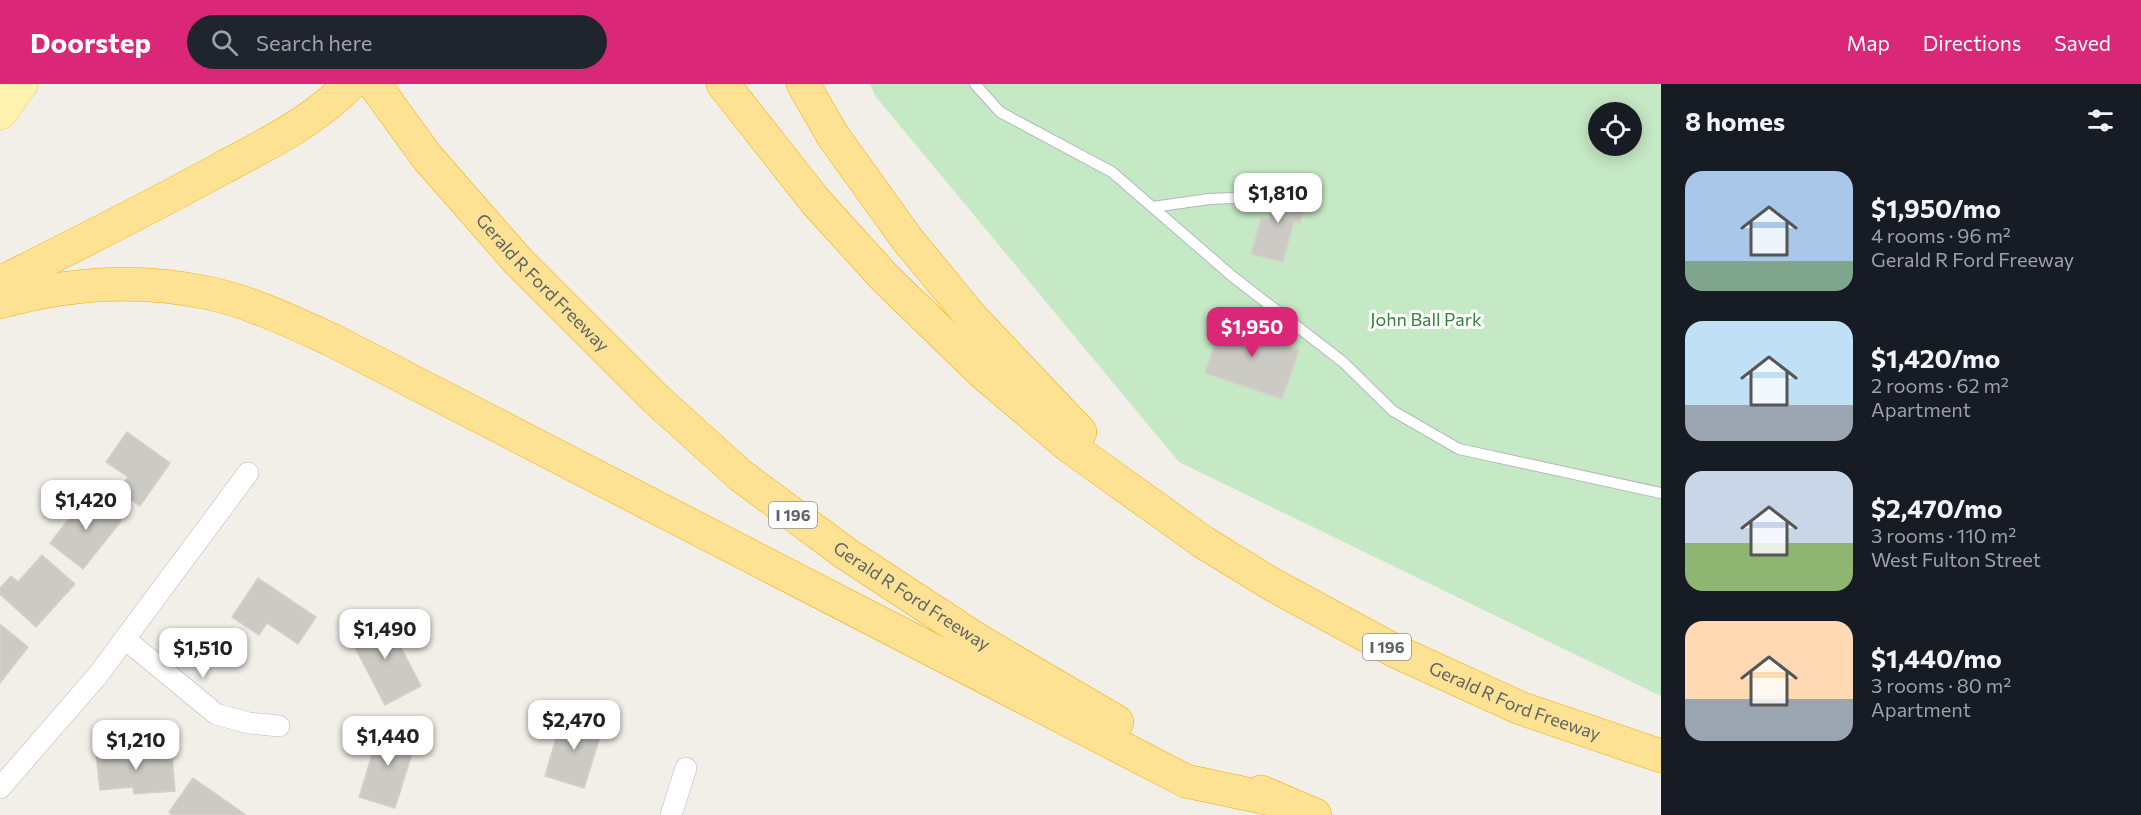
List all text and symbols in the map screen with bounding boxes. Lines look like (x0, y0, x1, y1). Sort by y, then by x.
search box (187, 15, 607, 69)
text: Doorstep (30, 25, 151, 59)
icon: search (208, 26, 241, 59)
text: Search here (256, 29, 372, 56)
text: Map (1847, 30, 1890, 55)
text: Directions (1923, 30, 2021, 55)
text: Saved (2054, 30, 2111, 55)
map controls (1588, 102, 1642, 156)
button: locate (1588, 102, 1642, 156)
icon: filters (2084, 104, 2117, 137)
text: 8 homes (1685, 105, 1785, 136)
pin: $1,810 (1229, 173, 1327, 224)
text: $1,810 (1248, 180, 1308, 204)
text: $1,950/mo (1871, 192, 2001, 223)
icon: home (1733, 195, 1805, 267)
street label: Gerald R Ford Freeway (472, 209, 614, 356)
text: 4 rooms · 96 m² (1871, 223, 2011, 247)
text: Gerald R Ford Freeway (1871, 247, 2074, 271)
pin: $1,950 (1203, 307, 1301, 358)
park label: John Ball Park (1370, 308, 1482, 330)
text: $1,950 (1221, 314, 1283, 338)
text: $1,420/mo (1871, 342, 2000, 373)
icon: home (1733, 345, 1805, 417)
text: 2 rooms · 62 m² (1871, 373, 2009, 397)
text: Apartment (1871, 397, 1971, 421)
pin: $1,420 (37, 480, 135, 531)
text: $1,420 (55, 487, 117, 511)
text: $2,470/mo (1871, 492, 2003, 523)
icon: home (1733, 495, 1805, 567)
road number: I 196 (769, 502, 817, 528)
text: 3 rooms · 110 m² (1871, 523, 2016, 547)
street label: Gerald R Ford Freeway (829, 536, 994, 655)
text: West Fulton Street (1871, 547, 2041, 571)
pin: $1,490 (336, 609, 434, 660)
text: $1,490 (353, 616, 417, 640)
pin: $1,510 (154, 628, 252, 679)
road number: I 196 (1363, 634, 1411, 660)
text: $1,510 (173, 635, 233, 659)
text: $1,440/mo (1871, 642, 2002, 673)
icon: home (1733, 645, 1805, 717)
street label: Gerald R Ford Freeway (1426, 656, 1604, 745)
text: 3 rooms · 80 m² (1871, 673, 2011, 697)
text: Apartment (1871, 697, 1971, 721)
pin: $2,470 (525, 700, 623, 751)
text: $2,470 (542, 707, 606, 731)
pin: $1,440 (339, 716, 437, 767)
pin: $1,210 (87, 720, 185, 771)
text: $1,440 (356, 723, 420, 747)
text: $1,210 (106, 727, 166, 751)

